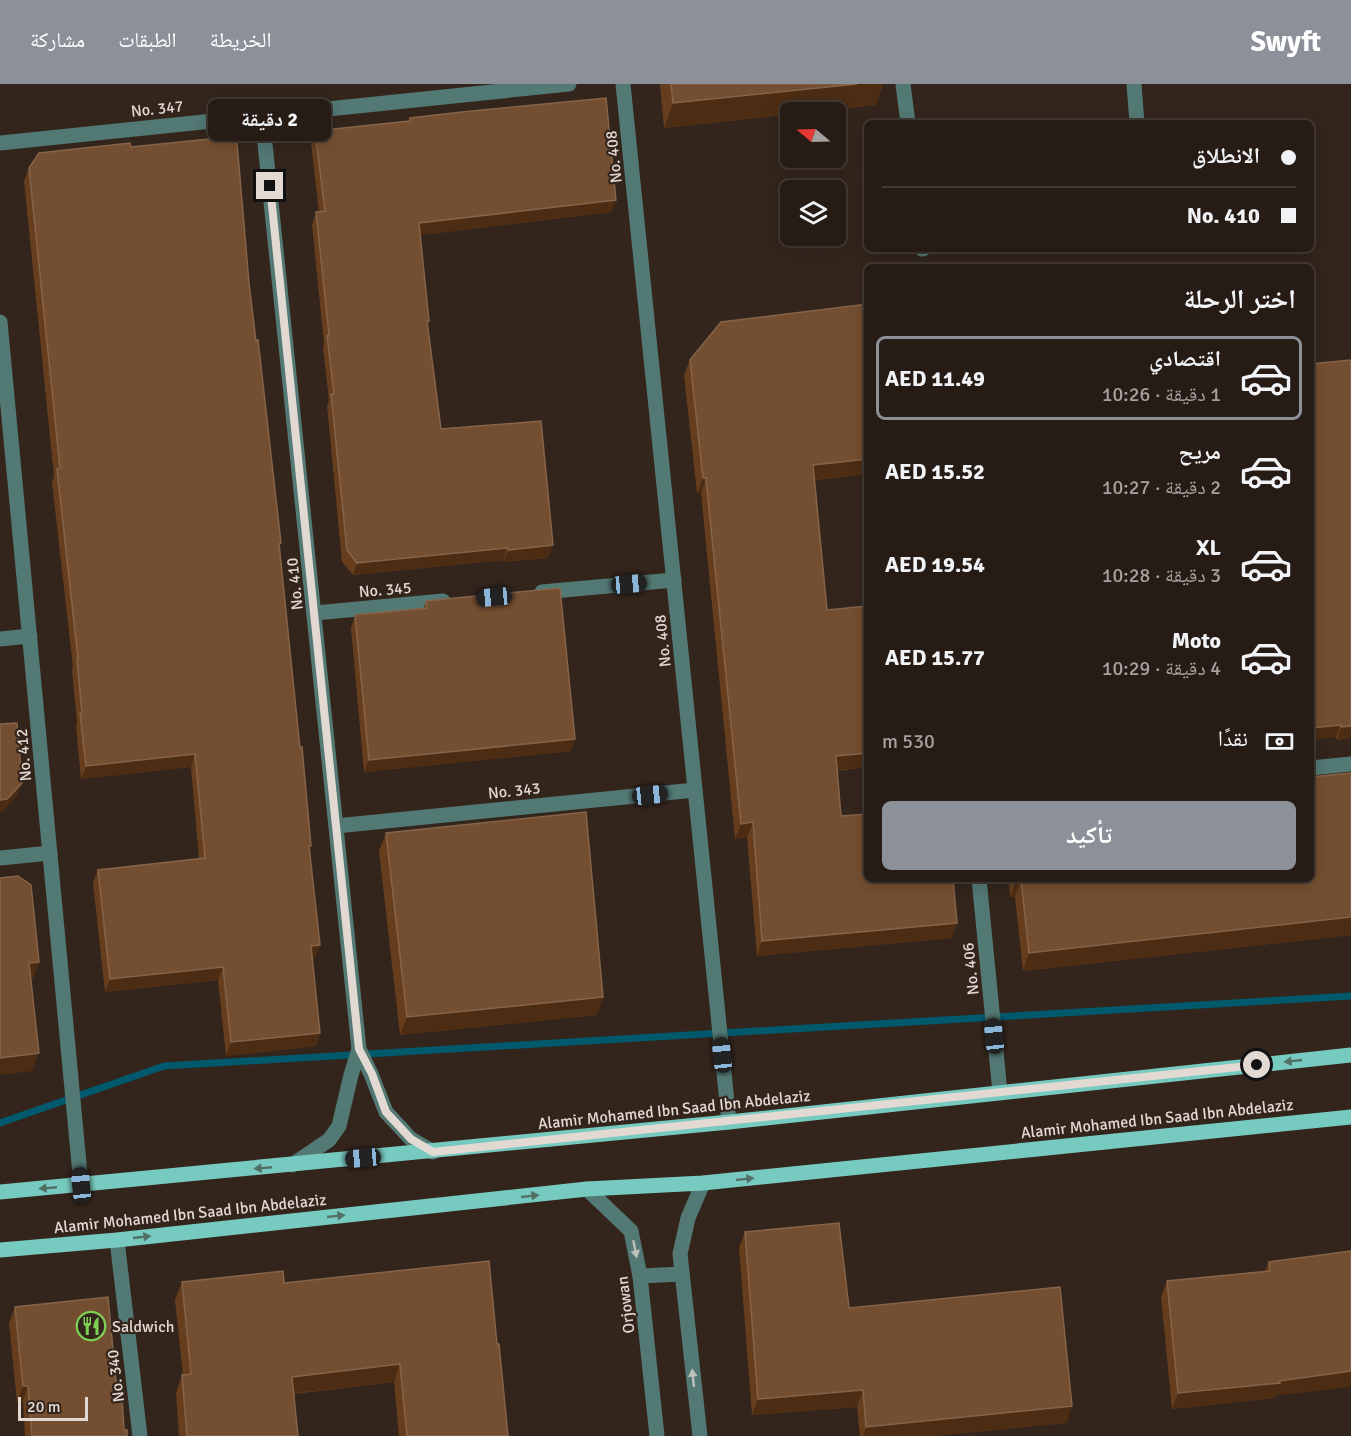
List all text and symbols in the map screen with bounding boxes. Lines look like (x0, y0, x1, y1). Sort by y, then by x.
text: Swyft (1251, 25, 1321, 59)
text: مشاركة (30, 27, 85, 53)
text: الطبقات (118, 27, 177, 53)
text: الخريطة (210, 27, 271, 53)
street label: No. 347 (130, 96, 184, 122)
callout: 2 دقيقة (208, 99, 332, 141)
north arrow (780, 102, 846, 168)
map controls (780, 102, 846, 246)
text: 2 دقيقة (241, 107, 298, 132)
street label: No. 408 (601, 130, 627, 184)
text: الانطلاق (1192, 142, 1260, 169)
route end (256, 172, 283, 199)
button: layers (780, 180, 846, 246)
text: No. 410 (1187, 202, 1260, 229)
text: اختر الرحلة (1184, 283, 1296, 316)
text: اقتصادي (1149, 345, 1221, 372)
icon: car (1239, 351, 1293, 405)
text: AED 11.49 (885, 365, 985, 392)
text: 1 دقيقة · 10:26 (1102, 382, 1221, 407)
text: مريح (1178, 438, 1221, 465)
icon: car (1239, 444, 1293, 498)
text: AED 15.52 (885, 458, 985, 485)
text: 2 دقيقة · 10:27 (1102, 475, 1221, 500)
text: XL (1196, 534, 1221, 561)
icon: car (1239, 537, 1293, 591)
text: AED 19.54 (885, 551, 985, 578)
street label: No. 410 (282, 557, 308, 611)
text: 3 دقيقة · 10:28 (1102, 563, 1221, 588)
car (610, 573, 648, 595)
street label: No. 345 (358, 578, 412, 602)
car (475, 586, 513, 608)
street label: No. 408 (650, 614, 676, 668)
text: Moto (1172, 627, 1221, 654)
icon: car (1239, 630, 1293, 684)
text: AED 15.77 (885, 644, 985, 671)
text: 4 دقيقة · 10:29 (1102, 656, 1221, 681)
text: نقدًا (1218, 725, 1248, 752)
icon: cash (1263, 725, 1296, 758)
street label: No. 412 (12, 728, 36, 782)
text: 530 m (882, 729, 935, 754)
street label: No. 343 (487, 778, 541, 804)
car (631, 784, 669, 806)
button: تأكيد (882, 801, 1296, 870)
street label: No. 406 (958, 942, 984, 996)
car (983, 1017, 1005, 1055)
car (711, 1036, 733, 1074)
route start (1243, 1051, 1270, 1078)
one-way arrow (1283, 1057, 1302, 1066)
street label: Alamir Mohamed Ibn Saad Ibn Abdelaziz (537, 1086, 811, 1134)
street label: Alamir Mohamed Ibn Saad Ibn Abdelaziz (1020, 1095, 1294, 1143)
car (344, 1147, 382, 1169)
one-way arrow (254, 1163, 273, 1173)
car (70, 1166, 92, 1204)
one-way arrow (736, 1174, 755, 1184)
one-way arrow (39, 1183, 58, 1193)
street label: Alamir Mohamed Ibn Saad Ibn Abdelaziz (53, 1190, 327, 1238)
one-way arrow (520, 1191, 539, 1200)
one-way arrow (326, 1211, 345, 1221)
one-way arrow (132, 1232, 151, 1242)
one-way arrow (631, 1240, 640, 1259)
street label: Orjowan (613, 1275, 639, 1335)
restaurant icon: Saldwich (75, 1310, 107, 1342)
place label: Saldwich (112, 1317, 174, 1337)
street label: No. 340 (103, 1349, 129, 1403)
one-way arrow (689, 1368, 698, 1387)
scale bar (18, 1394, 88, 1422)
text: 20 m (27, 1397, 61, 1417)

